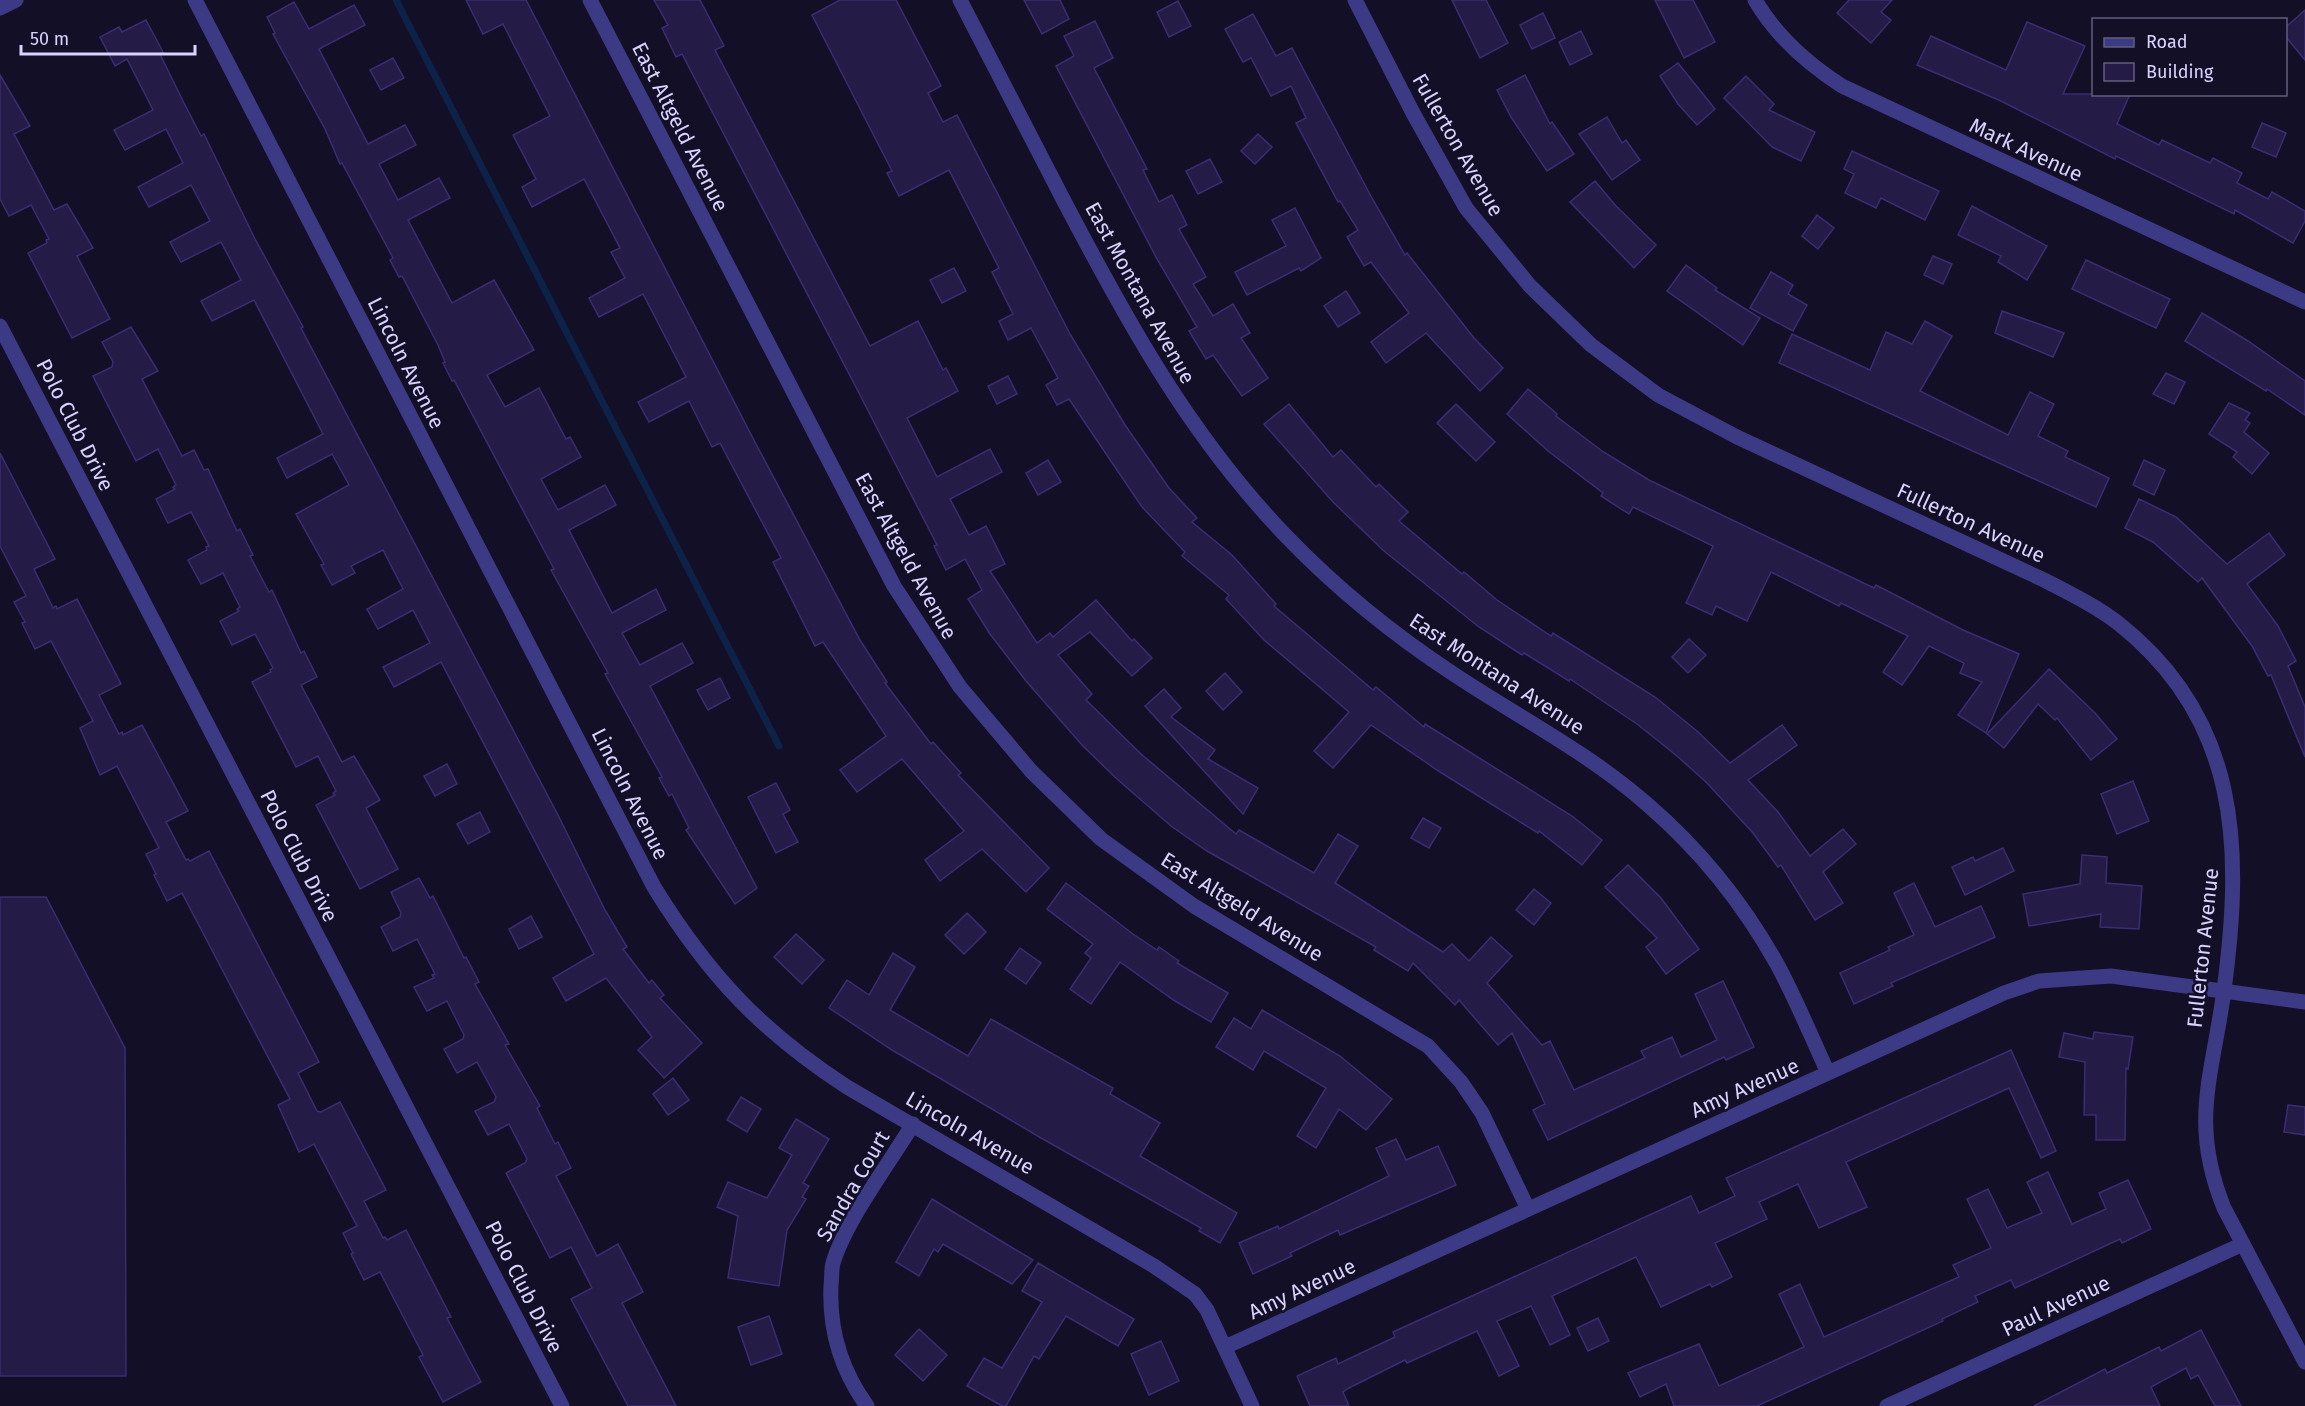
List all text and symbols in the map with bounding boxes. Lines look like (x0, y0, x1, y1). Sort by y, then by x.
scale bar (21, 18, 195, 56)
legend (2092, 18, 2287, 96)
text: 50 m (30, 28, 69, 50)
text: Road (2146, 31, 2188, 53)
street label: East Altgeld Avenue (626, 38, 734, 216)
text: Building (2146, 61, 2214, 83)
street label: Fullerton Avenue (1407, 69, 1509, 221)
street label: Mark Avenue (1965, 112, 2087, 188)
street label: East Montana Avenue (1079, 198, 1201, 388)
street label: Lincoln Avenue (362, 293, 450, 433)
street label: Polo Club Drive (31, 355, 119, 495)
street label: East Altgeld Avenue (849, 468, 963, 644)
street label: Fullerton Avenue (1893, 477, 2049, 569)
street label: East Montana Avenue (1404, 608, 1590, 740)
street label: Lincoln Avenue (586, 724, 674, 864)
street label: Polo Club Drive (255, 786, 343, 926)
street label: East Altgeld Avenue (1156, 847, 1328, 967)
street label: Fullerton Avenue (2182, 867, 2224, 1029)
street label: Amy Avenue (1687, 1053, 1803, 1123)
street label: Lincoln Avenue (901, 1086, 1039, 1180)
street label: Sandra Court (811, 1126, 895, 1246)
street label: Polo Club Drive (480, 1217, 568, 1357)
street label: Amy Avenue (1244, 1253, 1360, 1325)
street label: Paul Avenue (1998, 1270, 2114, 1342)

